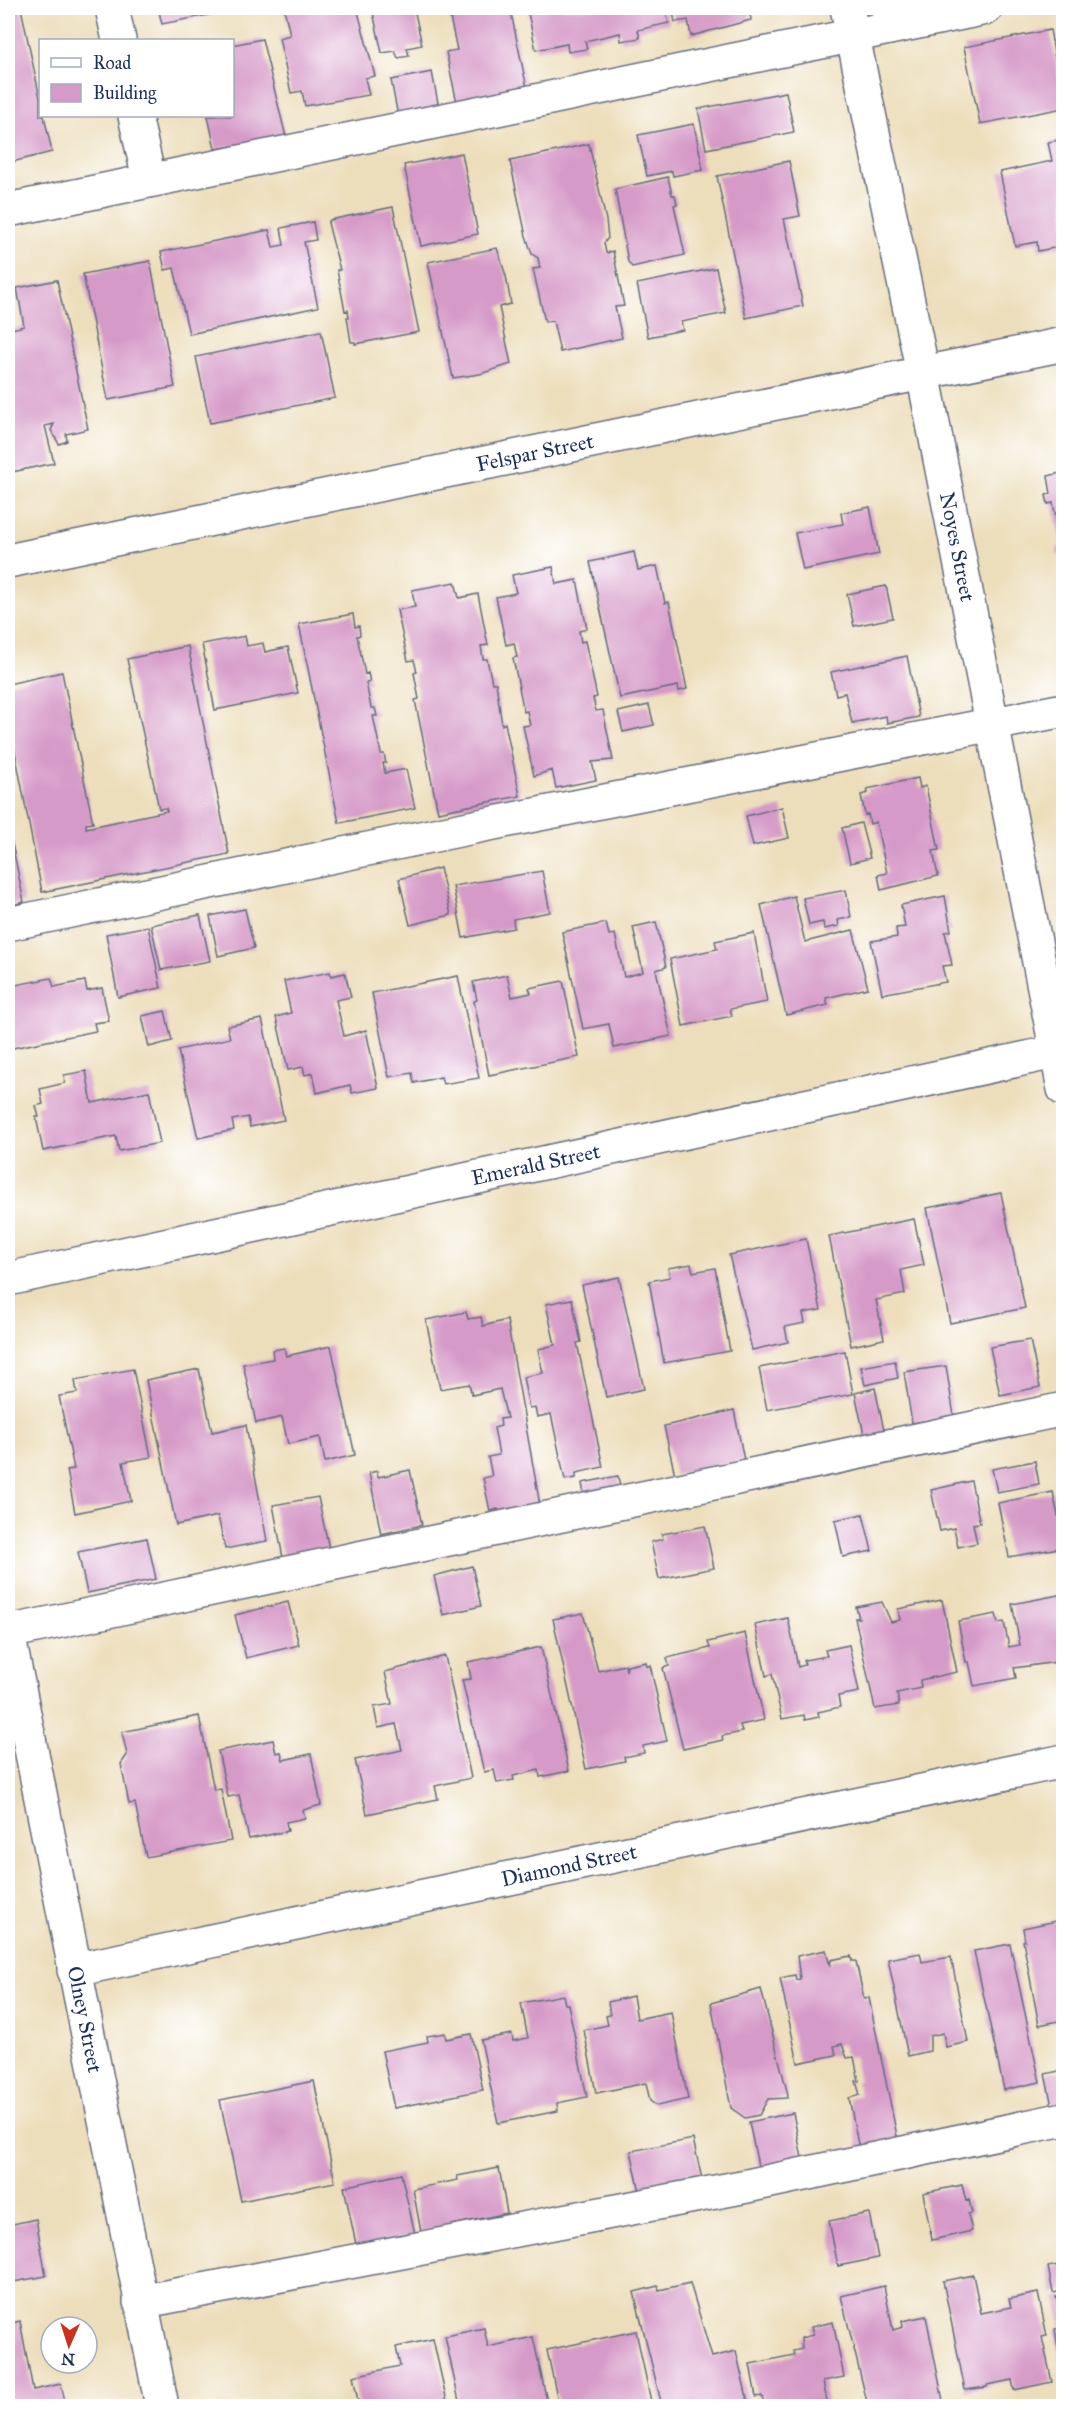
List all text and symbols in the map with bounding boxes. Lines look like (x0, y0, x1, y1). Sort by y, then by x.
legend (39, 39, 234, 117)
text: Road (93, 52, 131, 74)
text: Building (93, 82, 157, 105)
street label: Felspar Street (474, 428, 597, 477)
street label: Noyes Street (934, 490, 981, 604)
street label: Emerald Street (469, 1138, 603, 1191)
street label: Diamond Street (499, 1838, 640, 1892)
street label: Olney Street (62, 1964, 108, 2076)
north arrow (39, 2315, 99, 2375)
text: N (61, 2350, 76, 2369)

